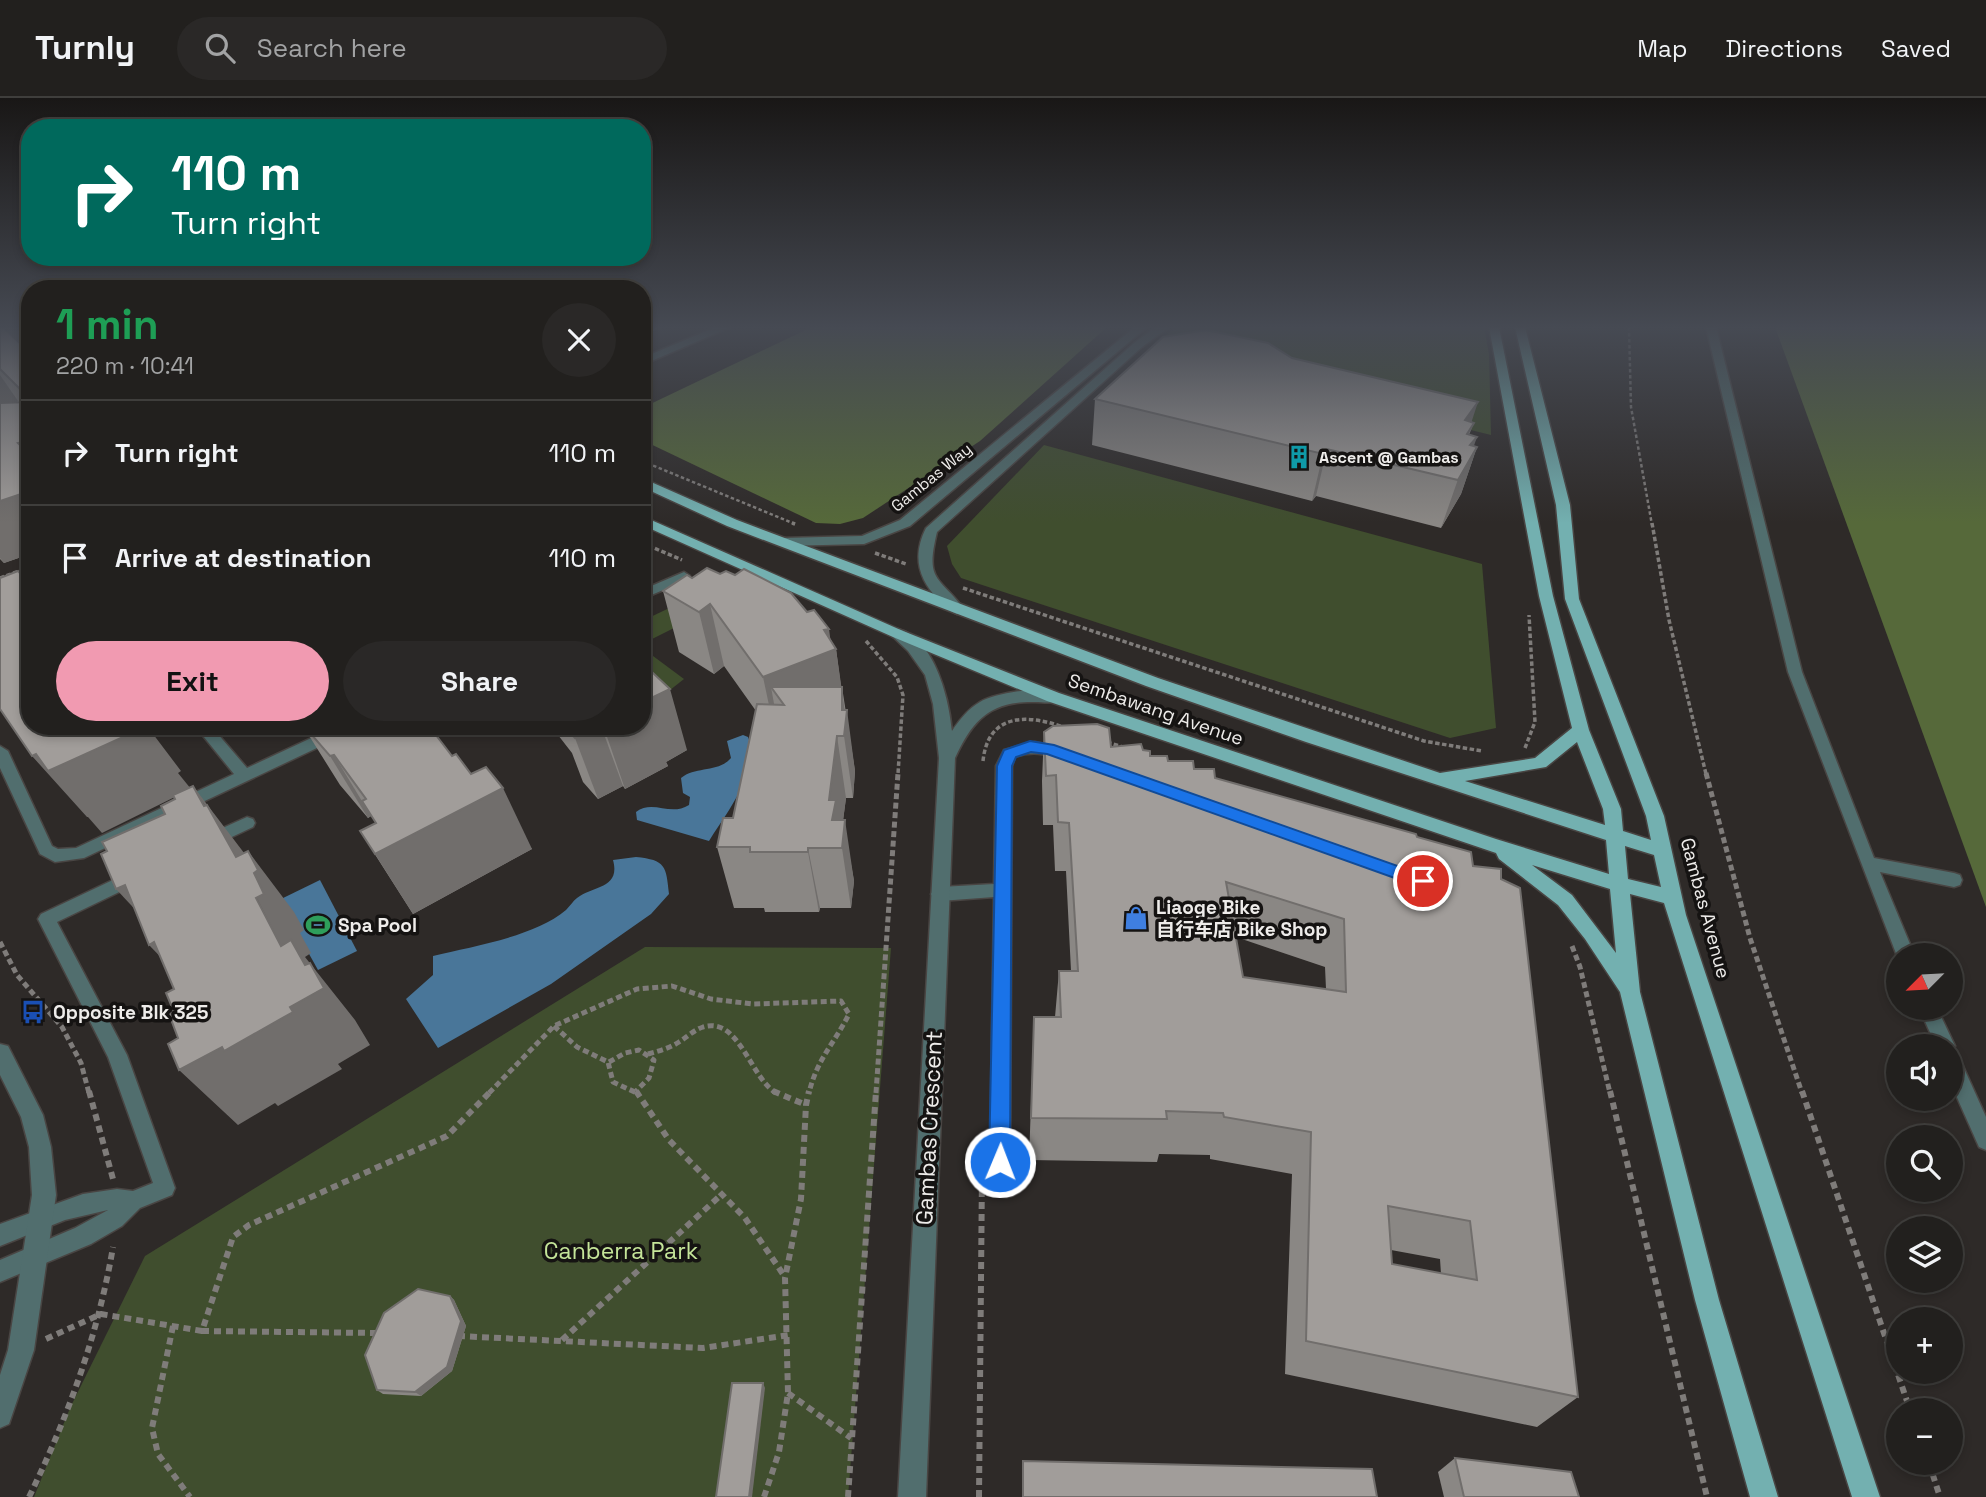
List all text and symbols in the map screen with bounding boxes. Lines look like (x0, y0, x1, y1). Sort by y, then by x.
search box (177, 17, 667, 80)
text: Turnly (35, 27, 135, 69)
icon: search (201, 29, 239, 67)
text: Search here (257, 31, 407, 65)
text: Map (1637, 33, 1687, 64)
text: Directions (1725, 33, 1843, 64)
text: Saved (1881, 33, 1951, 64)
text: 110 m (171, 142, 301, 204)
icon: right (56, 147, 147, 238)
text: Turn right (171, 203, 321, 243)
text: 1 min (56, 298, 159, 351)
button: close (542, 303, 616, 377)
text: 220 m · 10:41 (56, 351, 194, 381)
icon: right (56, 434, 94, 472)
text: Turn right (115, 436, 239, 470)
text: 110 m (549, 436, 616, 470)
street label: Gambas Way (887, 438, 976, 516)
building icon: Ascent @ Gambas (1285, 443, 1313, 471)
place label: Ascent @ Gambas (1319, 447, 1459, 468)
icon: arrive (56, 539, 94, 577)
text: Arrive at destination (115, 541, 372, 575)
text: 110 m (549, 541, 616, 575)
button: Exit (56, 641, 329, 721)
button: Share (343, 641, 616, 721)
street label: Sembawang Avenue (1065, 668, 1247, 751)
street label: Gambas Avenue (1675, 835, 1736, 981)
pin (1393, 851, 1453, 911)
icon: arrive (1404, 862, 1442, 900)
place label: Liaoge Bike 自行车店 Bike Shop (1156, 895, 1327, 942)
shop icon: Liaoge Bike 自行车店 Bike Shop (1122, 904, 1150, 932)
sports icon: Spa Pool (304, 911, 332, 939)
place label: Spa Pool (338, 913, 417, 938)
north arrow (1886, 943, 1964, 1020)
map controls (1886, 943, 1963, 1475)
bus stop icon: Opposite Blk 325 (19, 998, 47, 1026)
place label: Opposite Blk 325 (53, 1000, 208, 1025)
street label: Gambas Crescent (909, 1030, 949, 1226)
button: sound (1886, 1034, 1963, 1111)
position arrow (963, 1125, 1037, 1199)
button: search (1886, 1125, 1963, 1202)
button: layers (1886, 1216, 1963, 1293)
park label: Canberra Park (544, 1236, 698, 1266)
button: + (1886, 1307, 1963, 1384)
button: − (1886, 1398, 1963, 1475)

